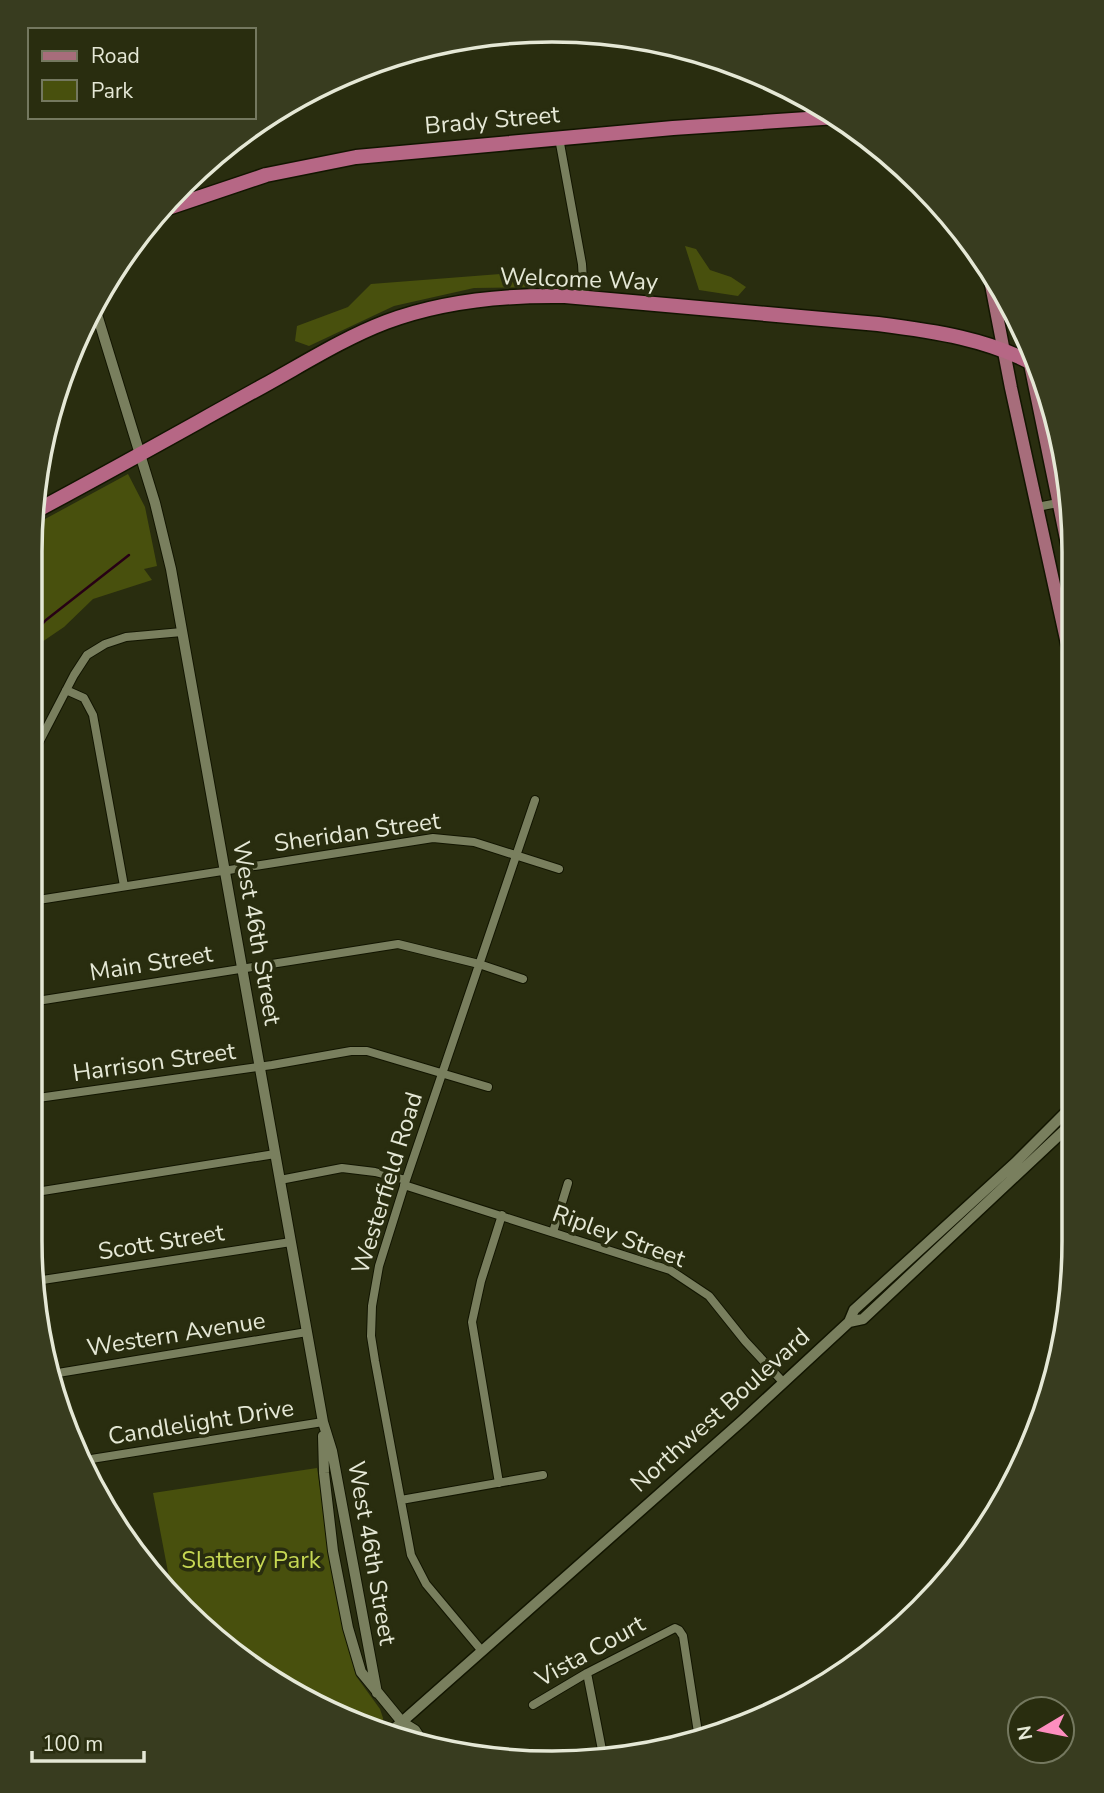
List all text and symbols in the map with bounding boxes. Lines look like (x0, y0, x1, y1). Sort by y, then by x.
legend (28, 28, 256, 119)
text: Road (91, 42, 140, 70)
text: Park (91, 77, 133, 105)
street label: Brady Street (423, 98, 561, 142)
street label: Welcome Way (499, 260, 659, 298)
street label: Sheridan Street (272, 804, 443, 859)
street label: West 46th Street (225, 839, 289, 1028)
street label: Main Street (87, 937, 215, 989)
street label: Harrison Street (71, 1035, 238, 1089)
street label: Westerfield Road (344, 1088, 430, 1278)
street label: Ripley Street (548, 1197, 690, 1275)
street label: Scott Street (96, 1216, 227, 1268)
street label: Western Avenue (84, 1304, 268, 1364)
street label: Northwest Boulevard (623, 1321, 817, 1499)
street label: Candlelight Drive (106, 1392, 296, 1452)
street label: West 46th Street (340, 1459, 404, 1648)
park label: Slattery Park (181, 1544, 322, 1576)
street label: Vista Court (529, 1607, 651, 1695)
north arrow (1006, 1695, 1076, 1765)
scale bar (32, 1720, 144, 1764)
text: N (1011, 1724, 1039, 1742)
text: 100 m (42, 1730, 103, 1758)

